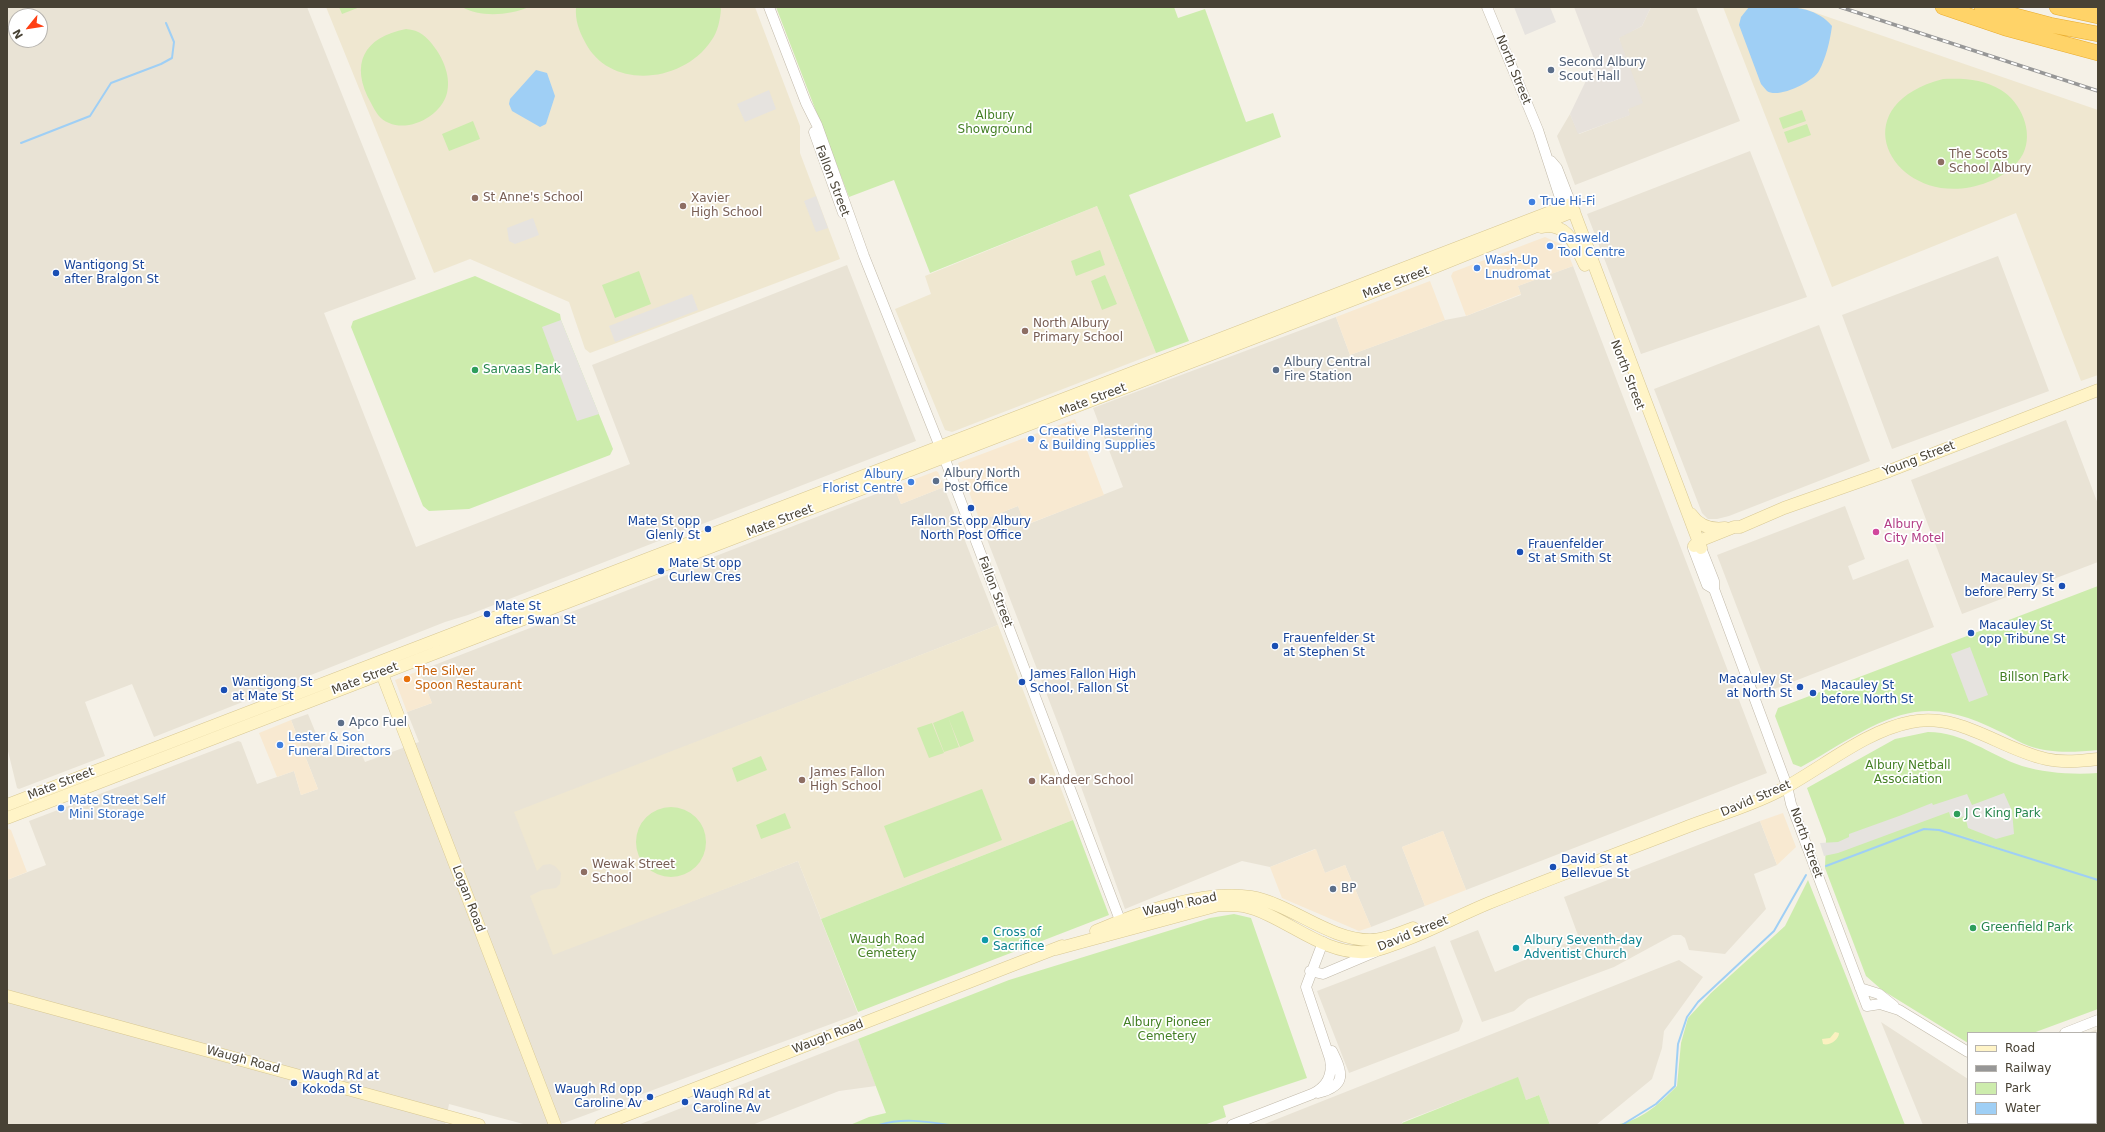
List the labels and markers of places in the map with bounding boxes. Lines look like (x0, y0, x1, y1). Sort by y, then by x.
place label: Second Albury Scout Hall (1559, 56, 1646, 84)
marker: Second Albury Scout Hall (1546, 65, 1556, 75)
place label: The Scots School Albury (1949, 148, 2031, 176)
marker: The Scots School Albury (1936, 157, 1946, 167)
place label: St Anne's School (483, 191, 583, 205)
place label: Xavier High School (691, 192, 762, 220)
marker: St Anne's School (470, 193, 480, 203)
place label: True Hi-Fi (1540, 195, 1595, 209)
marker: True Hi-Fi (1527, 197, 1537, 207)
marker: Xavier High School (678, 201, 688, 211)
place label: Gasweld Tool Centre (1558, 232, 1625, 260)
marker: Gasweld Tool Centre (1545, 241, 1555, 251)
place label: Wash-Up Lnudromat (1485, 254, 1550, 282)
place label: Wantigong St after Bralgon St (64, 259, 159, 287)
marker: Wash-Up Lnudromat (1472, 263, 1482, 273)
marker: Wantigong St after Bralgon St (51, 268, 61, 278)
place label: North Albury Primary School (1033, 317, 1123, 345)
marker: North Albury Primary School (1020, 326, 1030, 336)
place label: Albury Central Fire Station (1284, 356, 1370, 384)
place label: Sarvaas Park (483, 363, 561, 377)
marker: Sarvaas Park (470, 365, 480, 375)
marker: Albury Central Fire Station (1271, 365, 1281, 375)
place label: Creative Plastering & Building Supplies (1039, 425, 1155, 453)
marker: Creative Plastering & Building Supplies (1026, 434, 1036, 444)
place label: Albury North Post Office (944, 467, 1020, 495)
place label: Albury Florist Centre (822, 468, 903, 496)
marker: Albury North Post Office (931, 476, 941, 486)
marker: Albury Florist Centre (906, 477, 916, 487)
marker: Fallon St opp Albury North Post Office (966, 503, 976, 513)
place label: Mate St opp Glenly St (628, 515, 700, 543)
place label: Fallon St opp Albury North Post Office (911, 515, 1031, 543)
place label: Albury City Motel (1884, 518, 1944, 546)
marker: Mate St opp Glenly St (703, 524, 713, 534)
marker: Albury City Motel (1871, 527, 1881, 537)
place label: Frauenfelder St at Smith St (1528, 538, 1611, 566)
marker: Frauenfelder St at Smith St (1515, 547, 1525, 557)
place label: Mate St opp Curlew Cres (669, 557, 741, 585)
marker: Mate St opp Curlew Cres (656, 566, 666, 576)
place label: Macauley St before Perry St (1964, 572, 2054, 600)
marker: Macauley St before Perry St (2057, 581, 2067, 591)
place label: Mate St after Swan St (495, 600, 576, 628)
marker: Mate St after Swan St (482, 609, 492, 619)
place label: Macauley St opp Tribune St (1979, 619, 2066, 647)
marker: Macauley St opp Tribune St (1966, 628, 1976, 638)
place label: Frauenfelder St at Stephen St (1283, 632, 1375, 660)
marker: Frauenfelder St at Stephen St (1270, 641, 1280, 651)
place label: The Silver Spoon Restaurant (415, 665, 522, 693)
place label: James Fallon High School, Fallon St (1030, 668, 1136, 696)
place label: Macauley St at North St (1719, 673, 1792, 701)
marker: The Silver Spoon Restaurant (402, 674, 412, 684)
place label: Wantigong St at Mate St (232, 676, 312, 704)
marker: James Fallon High School, Fallon St (1017, 677, 1027, 687)
place label: Macauley St before North St (1821, 679, 1913, 707)
marker: Macauley St at North St (1795, 682, 1805, 692)
marker: Wantigong St at Mate St (219, 685, 229, 695)
marker: Macauley St before North St (1808, 688, 1818, 698)
place label: Apco Fuel (349, 716, 407, 730)
marker: Apco Fuel (336, 718, 346, 728)
place label: Lester & Son Funeral Directors (288, 731, 391, 759)
marker: Lester & Son Funeral Directors (275, 740, 285, 750)
place label: James Fallon High School (810, 766, 885, 794)
place label: Kandeer School (1040, 774, 1134, 788)
marker: James Fallon High School (797, 775, 807, 785)
marker: Kandeer School (1027, 776, 1037, 786)
place label: Mate Street Self Mini Storage (69, 794, 165, 822)
marker: Mate Street Self Mini Storage (56, 803, 66, 813)
place label: J C King Park (1965, 807, 2041, 821)
marker: J C King Park (1952, 809, 1962, 819)
place label: David St at Bellevue St (1561, 853, 1629, 881)
place label: Wewak Street School (592, 858, 675, 886)
marker: David St at Bellevue St (1548, 862, 1558, 872)
marker: Wewak Street School (579, 867, 589, 877)
place label: BP (1341, 882, 1356, 896)
marker: BP (1328, 884, 1338, 894)
place label: Greenfield Park (1981, 921, 2073, 935)
marker: Greenfield Park (1968, 923, 1978, 933)
place label: Cross of Sacrifice (993, 926, 1044, 954)
place label: Albury Seventh-day Adventist Church (1524, 934, 1642, 962)
marker: Cross of Sacrifice (980, 935, 990, 945)
marker: Albury Seventh-day Adventist Church (1511, 943, 1521, 953)
place label: Waugh Rd at Kokoda St (302, 1069, 379, 1097)
marker: Waugh Rd at Kokoda St (289, 1078, 299, 1088)
place label: Waugh Rd opp Caroline Av (555, 1083, 642, 1111)
place label: Waugh Rd at Caroline Av (693, 1088, 770, 1116)
marker: Waugh Rd opp Caroline Av (645, 1092, 655, 1102)
marker: Waugh Rd at Caroline Av (680, 1097, 690, 1107)

